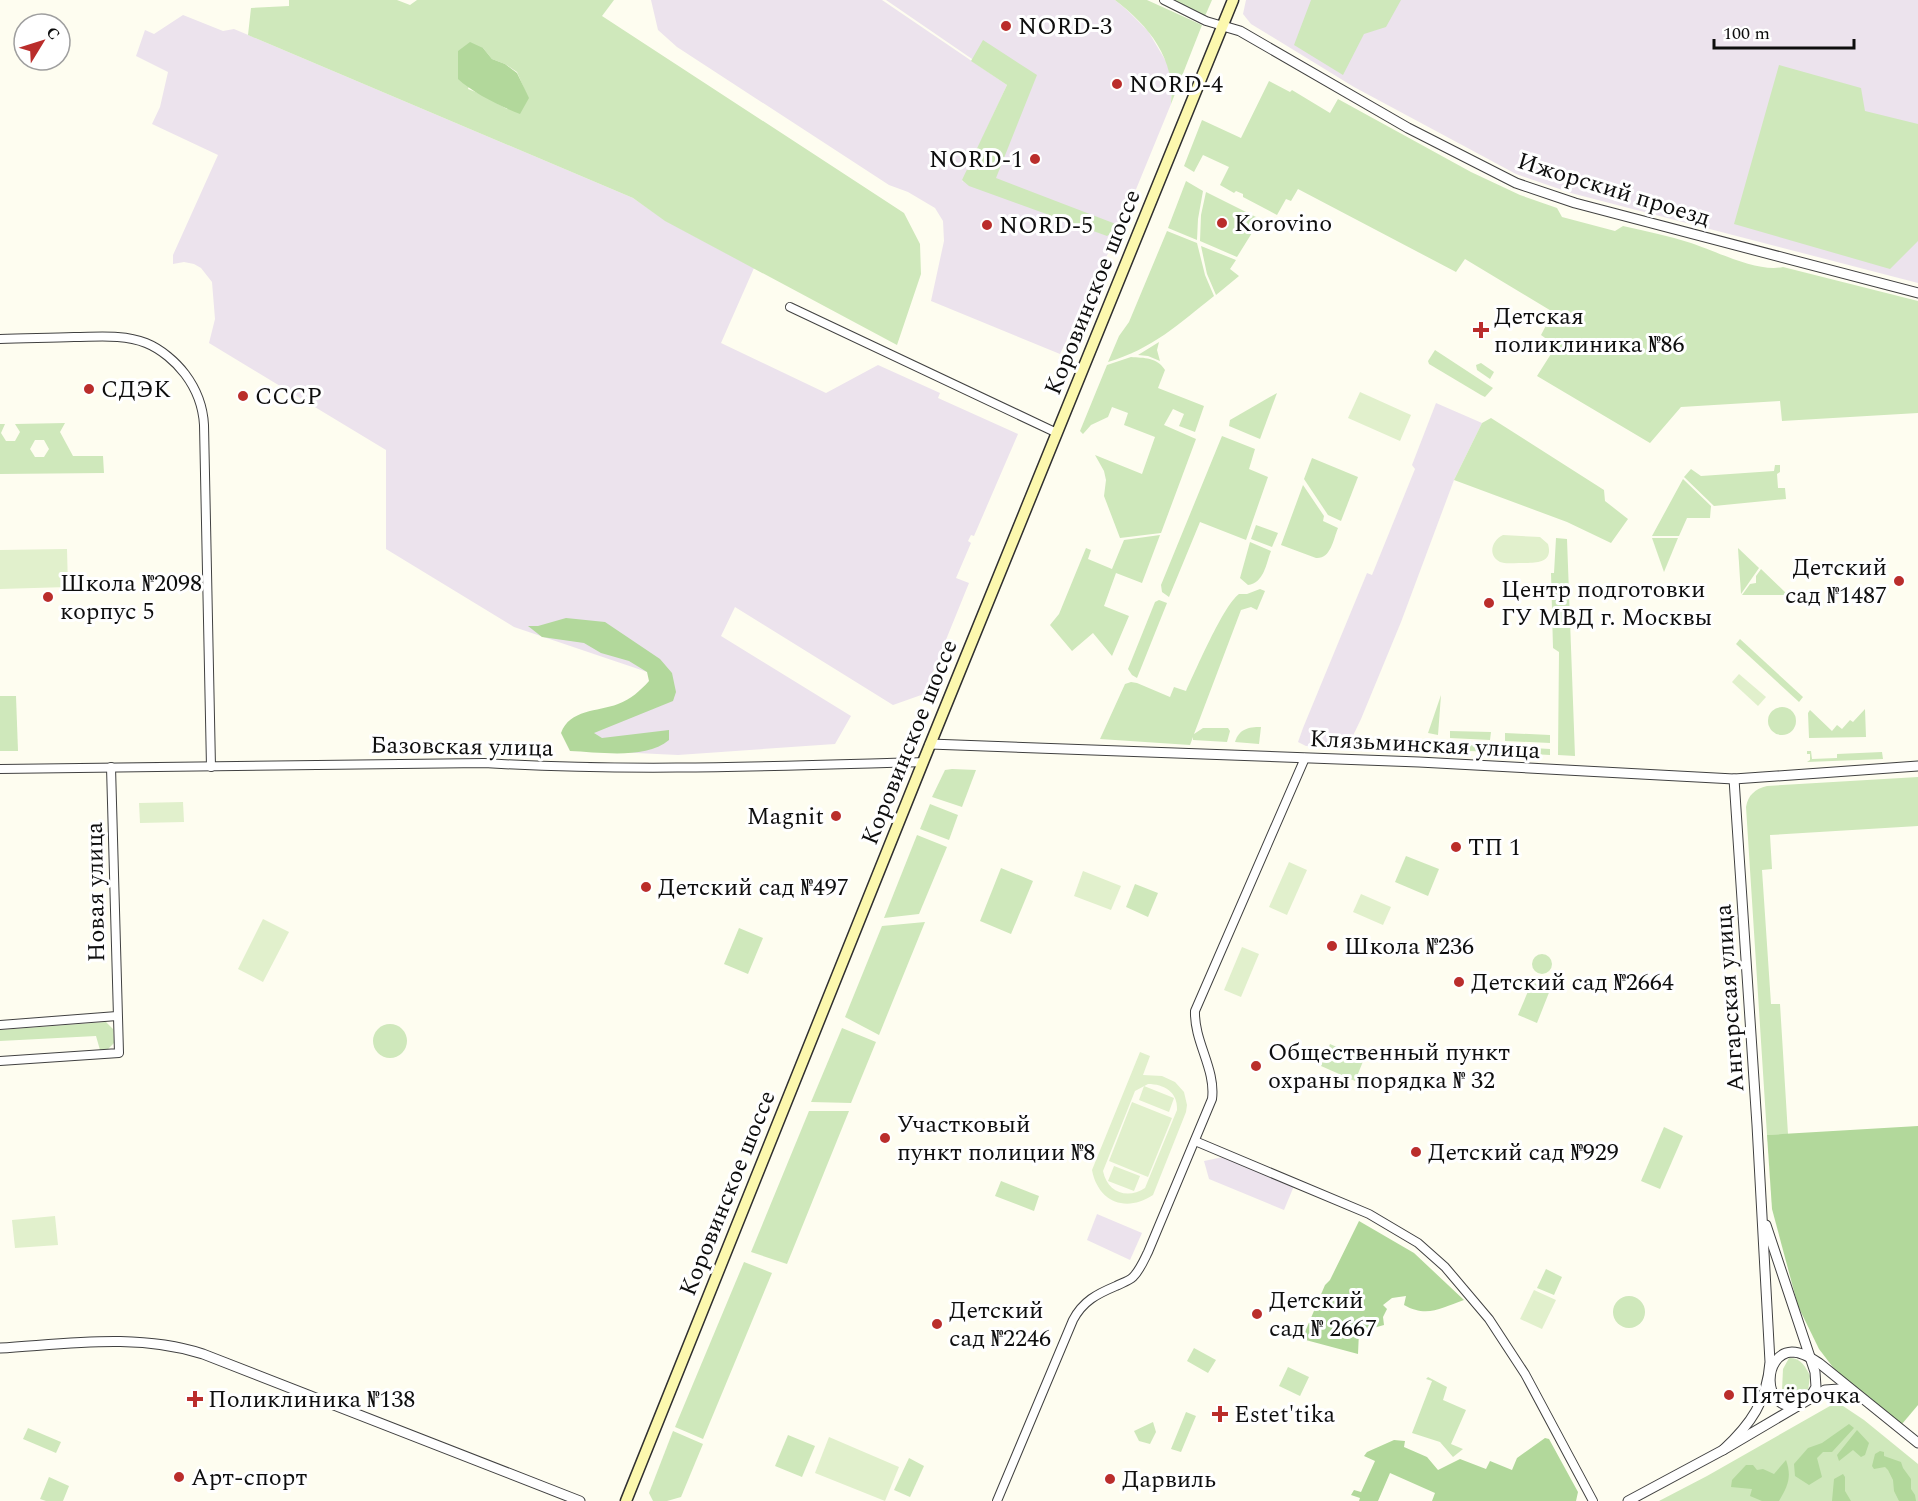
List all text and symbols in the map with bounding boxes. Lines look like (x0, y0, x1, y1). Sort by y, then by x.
place label: NORD-3 (1018, 9, 1112, 45)
north arrow (12, 12, 72, 72)
scale bar (1714, 12, 1854, 50)
marker: NORD-3 (999, 19, 1013, 33)
text: 100 m (1723, 20, 1770, 47)
text: С (40, 22, 66, 45)
place label: NORD-4 (1129, 67, 1223, 103)
marker: NORD-4 (1110, 77, 1124, 91)
place label: NORD-1 (929, 142, 1023, 178)
street label: Ижорский проезд (1513, 143, 1715, 236)
marker: NORD-1 (1028, 152, 1042, 166)
street label: Коровинское шоссе (1035, 184, 1151, 401)
place label: Korovino (1234, 206, 1332, 242)
place label: NORD-5 (999, 208, 1093, 244)
marker: Korovino (1215, 216, 1229, 230)
marker: NORD-5 (980, 218, 994, 232)
place label: Детская поликлиника №86 (1494, 299, 1684, 363)
marker: Детская поликлиника №86 (1472, 321, 1490, 339)
place label: СДЭК (101, 372, 171, 408)
place label: СССР (255, 379, 322, 415)
marker: СДЭК (82, 382, 96, 396)
marker: СССР (236, 389, 250, 403)
place label: Детский сад №1487 (1785, 550, 1887, 614)
place label: Школа №2098 корпус 5 (60, 566, 202, 630)
place label: Центр подготовки ГУ МВД г. Москвы (1501, 572, 1712, 636)
marker: Детский сад №1487 (1892, 574, 1906, 588)
marker: Школа №2098 корпус 5 (41, 590, 55, 604)
marker: Центр подготовки ГУ МВД г. Москвы (1482, 596, 1496, 610)
street label: Коровинское шоссе (852, 634, 968, 851)
street label: Клязьминская улица (1309, 721, 1541, 769)
street label: Базовская улица (370, 727, 554, 767)
place label: Magnit (747, 799, 824, 835)
marker: Magnit (829, 809, 843, 823)
street label: Новая улица (77, 821, 115, 962)
place label: ТП 1 (1468, 830, 1521, 866)
marker: ТП 1 (1449, 840, 1463, 854)
place label: Детский сад №497 (658, 870, 849, 906)
marker: Детский сад №497 (639, 880, 653, 894)
street label: Ангарская улица (1705, 902, 1755, 1093)
place label: Школа №236 (1344, 929, 1474, 965)
marker: Школа №236 (1325, 939, 1339, 953)
place label: Детский сад №2664 (1471, 965, 1674, 1001)
marker: Детский сад №2664 (1452, 975, 1466, 989)
place label: Общественный пункт охраны порядка № 32 (1268, 1035, 1510, 1099)
marker: Общественный пункт охраны порядка № 32 (1249, 1059, 1263, 1073)
street label: Коровинское шоссе (670, 1085, 786, 1302)
place label: Участковый пункт полиции №8 (897, 1107, 1095, 1171)
marker: Участковый пункт полиции №8 (878, 1131, 892, 1145)
place label: Детский сад №929 (1428, 1135, 1619, 1171)
marker: Детский сад №929 (1409, 1145, 1423, 1159)
place label: Детский сад № 2667 (1269, 1283, 1377, 1347)
place label: Детский сад №2246 (949, 1293, 1051, 1357)
marker: Детский сад № 2667 (1250, 1307, 1264, 1321)
marker: Детский сад №2246 (930, 1317, 944, 1331)
place label: Пятёрочка (1741, 1378, 1861, 1414)
place label: Поликлиника №138 (208, 1382, 415, 1418)
marker: Пятёрочка (1722, 1388, 1736, 1402)
marker: Поликлиника №138 (186, 1390, 204, 1408)
place label: Estet'tika (1234, 1397, 1335, 1433)
marker: Estet'tika (1211, 1405, 1229, 1423)
place label: Арт-спорт (191, 1460, 307, 1496)
place label: Дарвиль (1122, 1462, 1216, 1498)
marker: Арт-спорт (172, 1470, 186, 1484)
marker: Дарвиль (1103, 1472, 1117, 1486)

